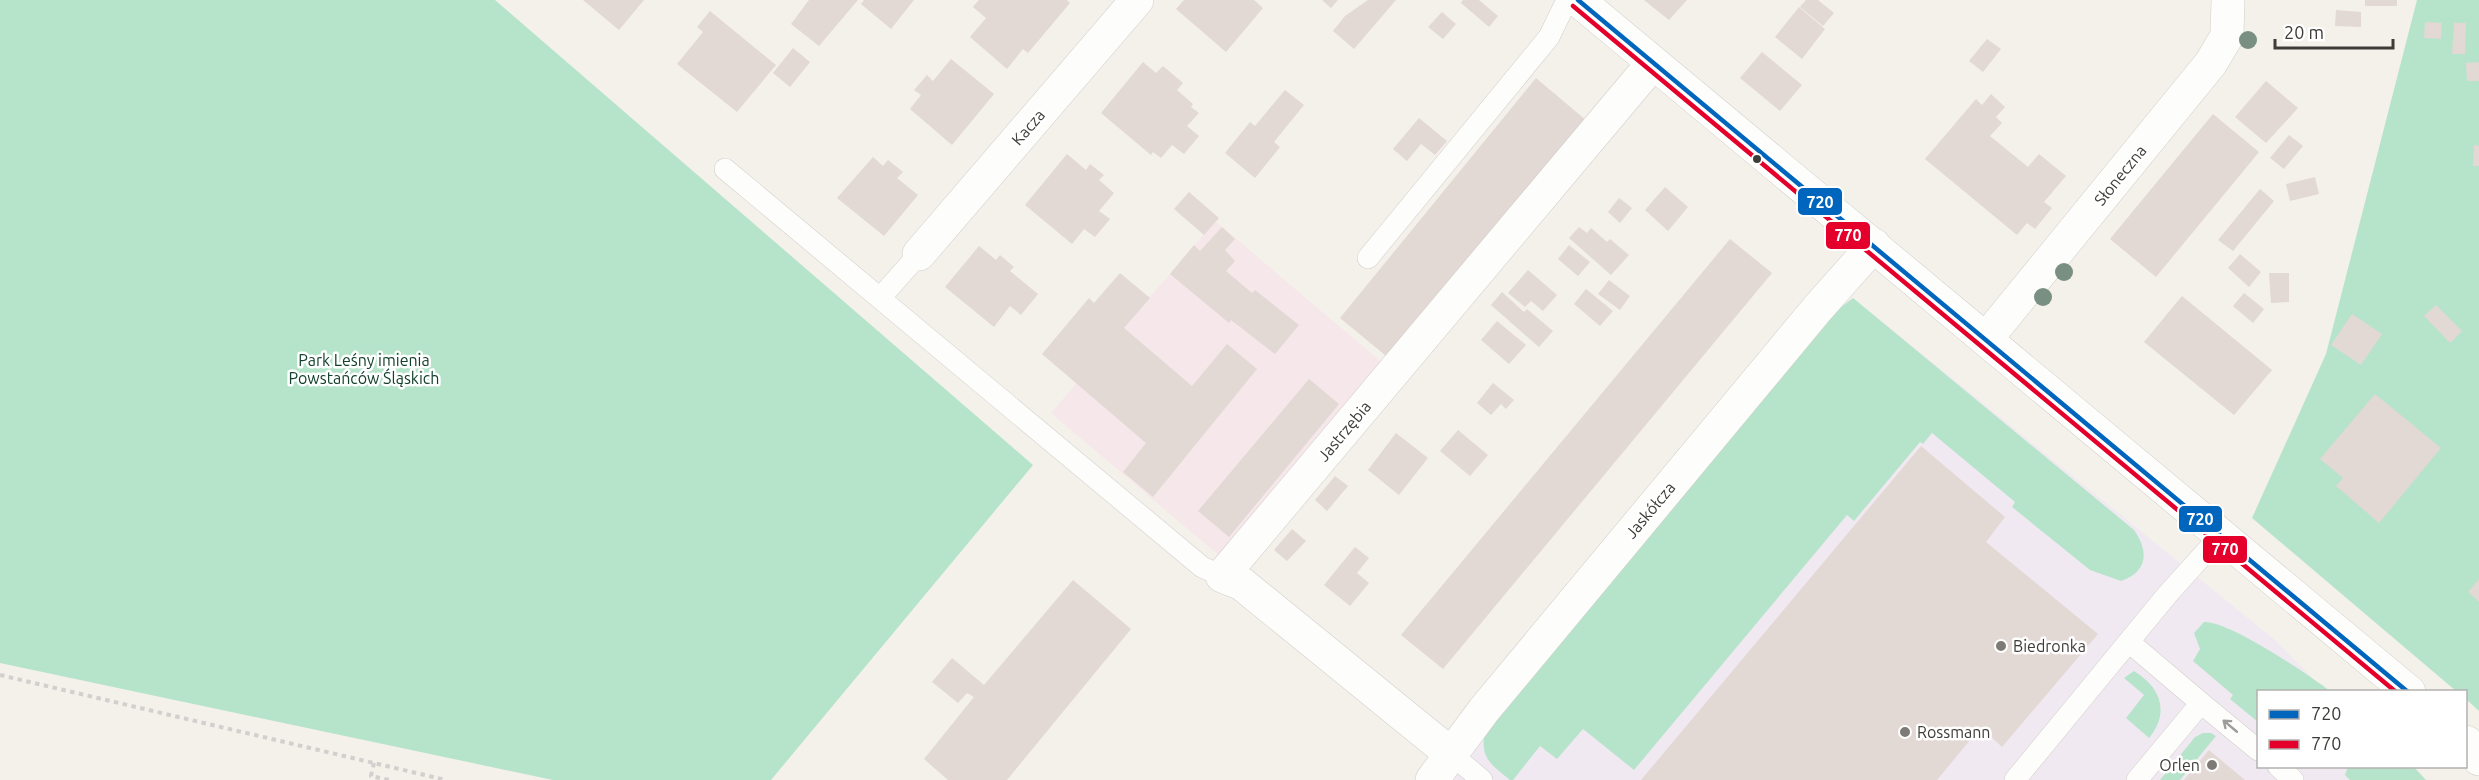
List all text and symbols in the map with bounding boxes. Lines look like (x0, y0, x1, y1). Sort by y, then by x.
scale bar (2275, 12, 2394, 50)
text: 20 m (2284, 22, 2324, 42)
street label: Kacza (1008, 106, 1048, 148)
street label: Słoneczna (2090, 141, 2150, 209)
unlabelled marker (1751, 153, 1763, 165)
line badge: 720 (1797, 187, 1843, 216)
text: 720 (1806, 193, 1834, 211)
line badge: 770 (1825, 221, 1871, 250)
text: 770 (1834, 226, 1862, 244)
park label: Park Leśny imienia Powstańców Śląskich (289, 351, 439, 387)
street label: Jastrzębia (1314, 397, 1374, 465)
street label: Jaskółcza (1621, 478, 1679, 542)
line badge: 720 (2178, 505, 2223, 533)
text: 720 (2186, 510, 2214, 528)
line badge: 770 (2202, 535, 2248, 564)
text: 770 (2211, 540, 2239, 558)
place label: Biedronka (2013, 637, 2086, 655)
marker: Biedronka (1994, 639, 2008, 653)
legend (2257, 690, 2467, 768)
text: 720 (2311, 703, 2341, 723)
one-way arrow (2222, 720, 2238, 733)
place label: Rossmann (1917, 723, 1991, 741)
marker: Rossmann (1898, 725, 1912, 739)
text: 770 (2311, 733, 2341, 753)
place label: Orlen (2159, 756, 2200, 774)
marker: Orlen (2205, 758, 2219, 772)

